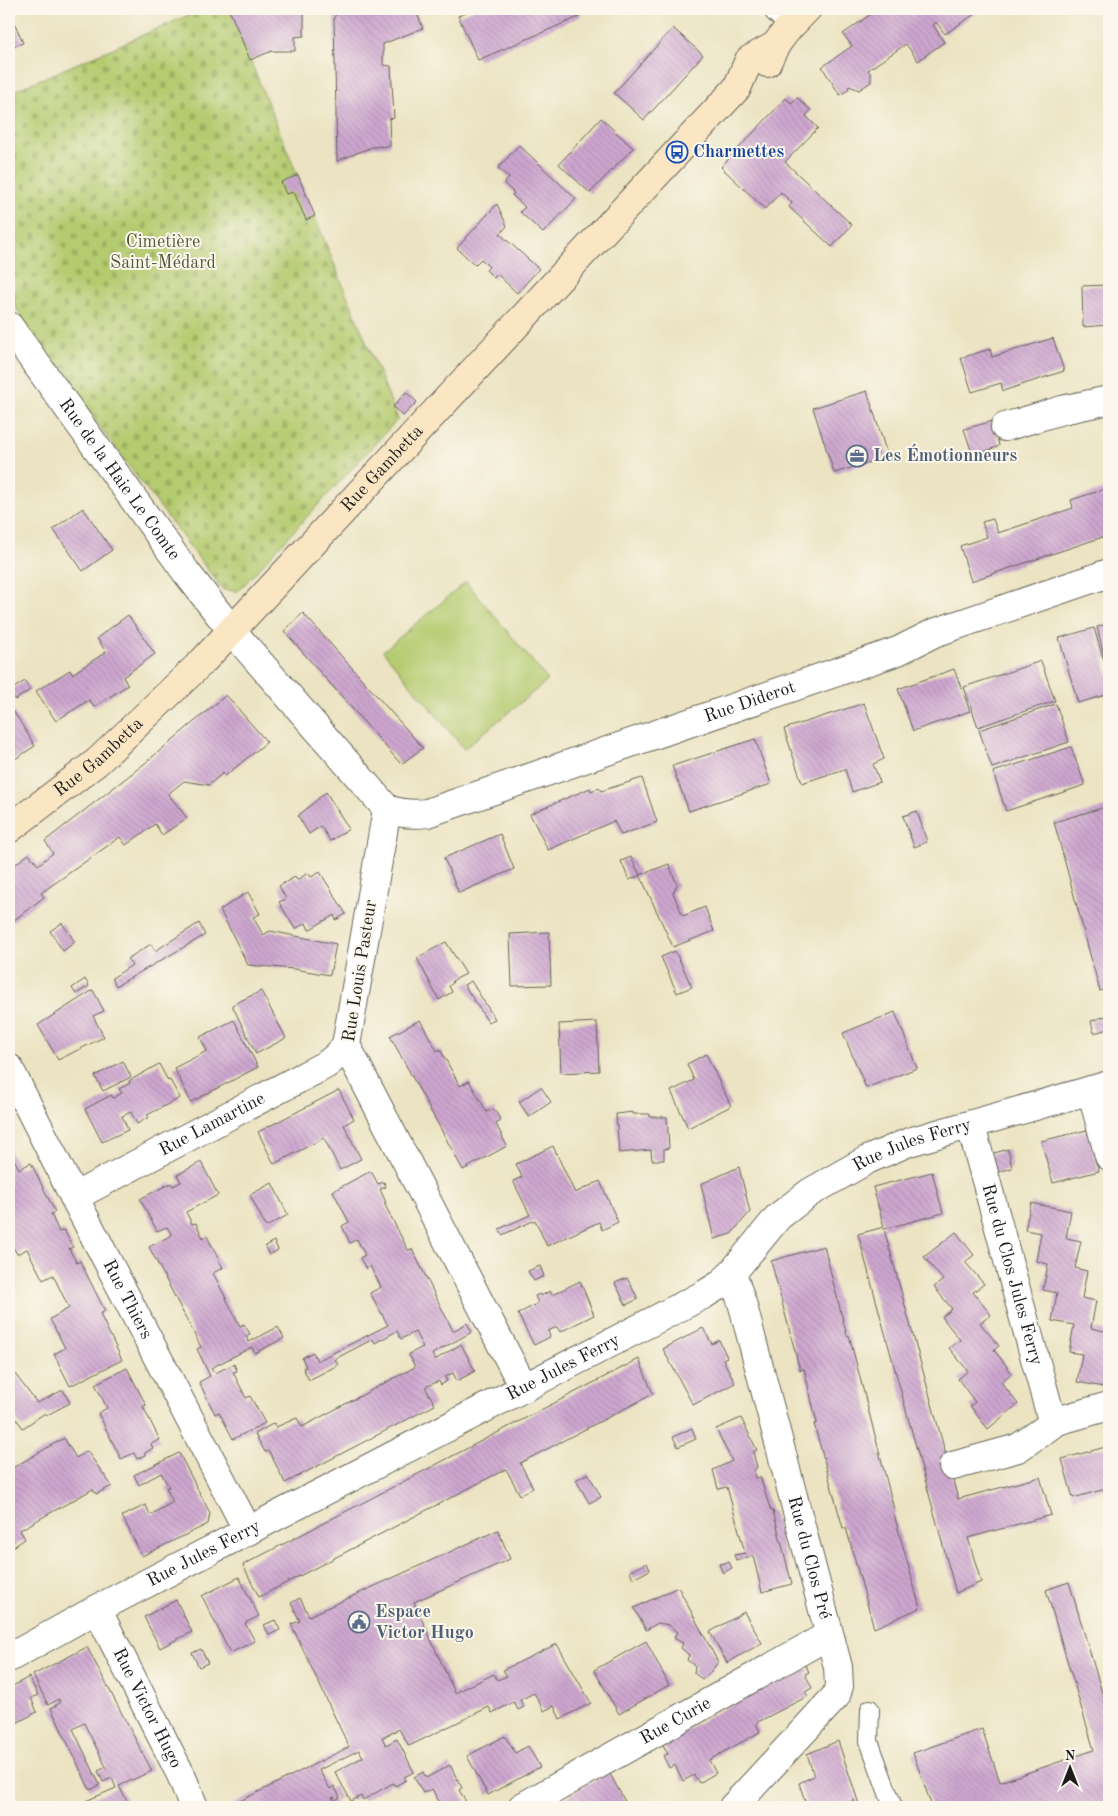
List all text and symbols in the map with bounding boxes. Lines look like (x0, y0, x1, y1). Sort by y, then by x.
bus stop icon: Charmettes (665, 140, 689, 164)
place label: Charmettes (693, 143, 784, 161)
park label: Cimetière Saint-Médard (110, 233, 216, 272)
street label: Rue de la Haie Le Comte (55, 395, 183, 563)
street label: Rue Gambetta (338, 422, 427, 515)
place label: Les Émotionneurs (873, 443, 1017, 465)
office icon: Les Émotionneurs (845, 444, 869, 468)
street label: Rue Diderot (702, 678, 798, 726)
street label: Rue Gambetta (51, 714, 147, 800)
street label: Rue Louis Pasteur (340, 898, 380, 1043)
street label: Rue Lamartine (156, 1089, 268, 1160)
street label: Rue Jules Ferry (850, 1116, 974, 1175)
street label: Rue du Clos Jules Ferry (978, 1182, 1046, 1368)
street label: Rue Thiers (99, 1257, 156, 1342)
street label: Rue Jules Ferry (504, 1330, 623, 1404)
street label: Rue du Clos Pré (784, 1494, 834, 1621)
street label: Rue Jules Ferry (144, 1517, 264, 1590)
place label: Espace Victor Hugo (375, 1603, 474, 1642)
public building icon: Espace Victor Hugo (347, 1610, 371, 1634)
street label: Rue Victor Hugo (109, 1645, 185, 1771)
street label: Rue Curie (637, 1694, 714, 1748)
north arrow (1046, 1744, 1096, 1794)
text: N (1065, 1749, 1076, 1763)

